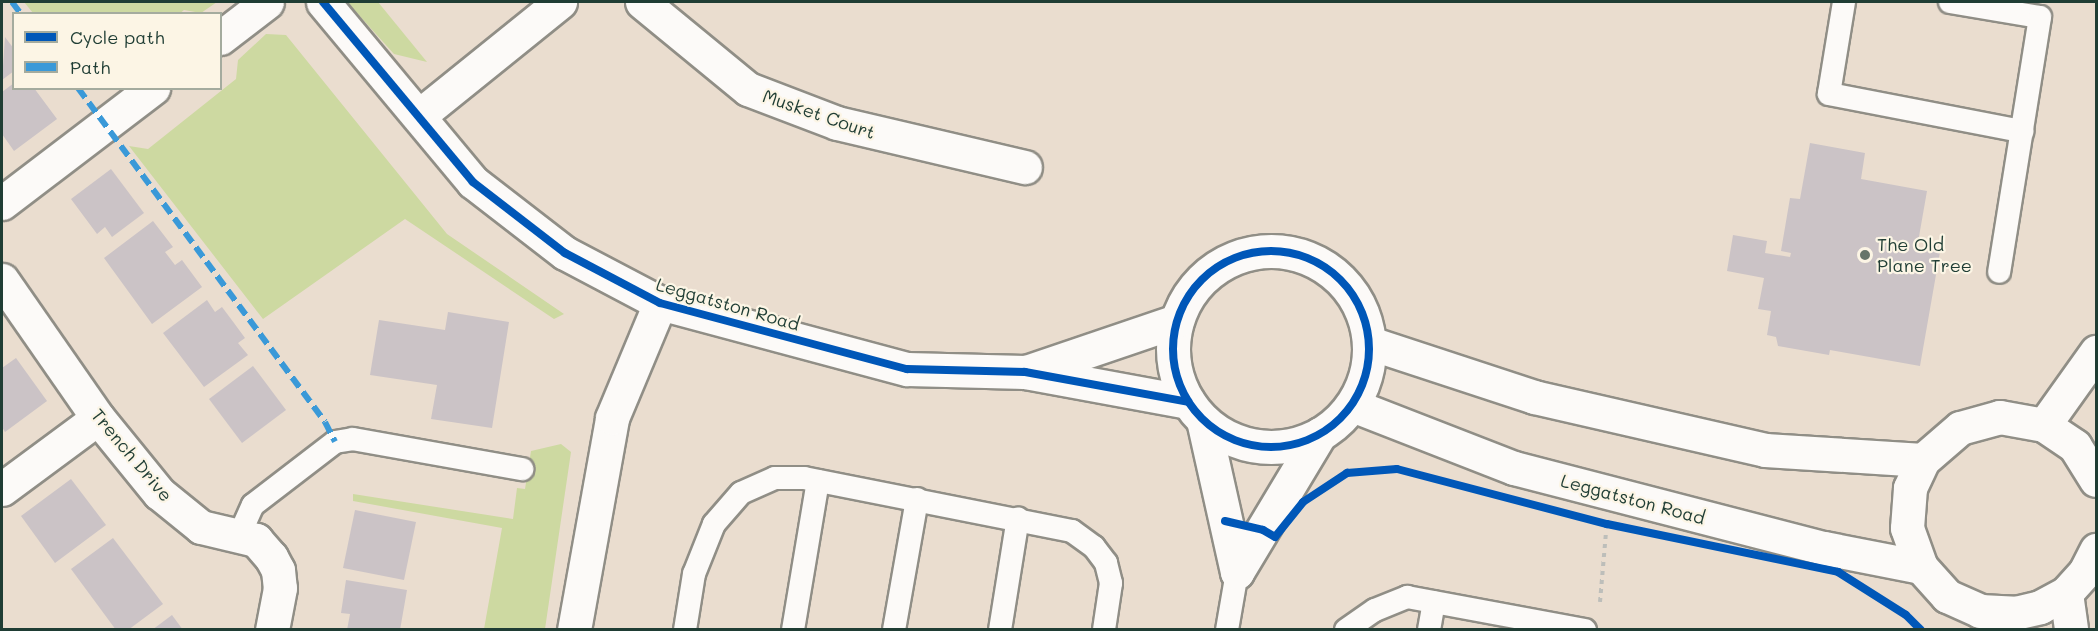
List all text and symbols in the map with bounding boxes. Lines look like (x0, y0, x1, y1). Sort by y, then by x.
legend (12, 12, 222, 90)
text: Cycle path (70, 25, 165, 49)
text: Path (70, 55, 110, 79)
street label: Musket Court (760, 85, 878, 143)
place label: The Old Plane Tree (1877, 234, 1972, 276)
marker: The Old Plane Tree (1858, 248, 1872, 262)
street label: Leggatston Road (654, 273, 802, 335)
street label: Trench Drive (87, 404, 177, 506)
street label: Leggatston Road (1558, 469, 1708, 529)

